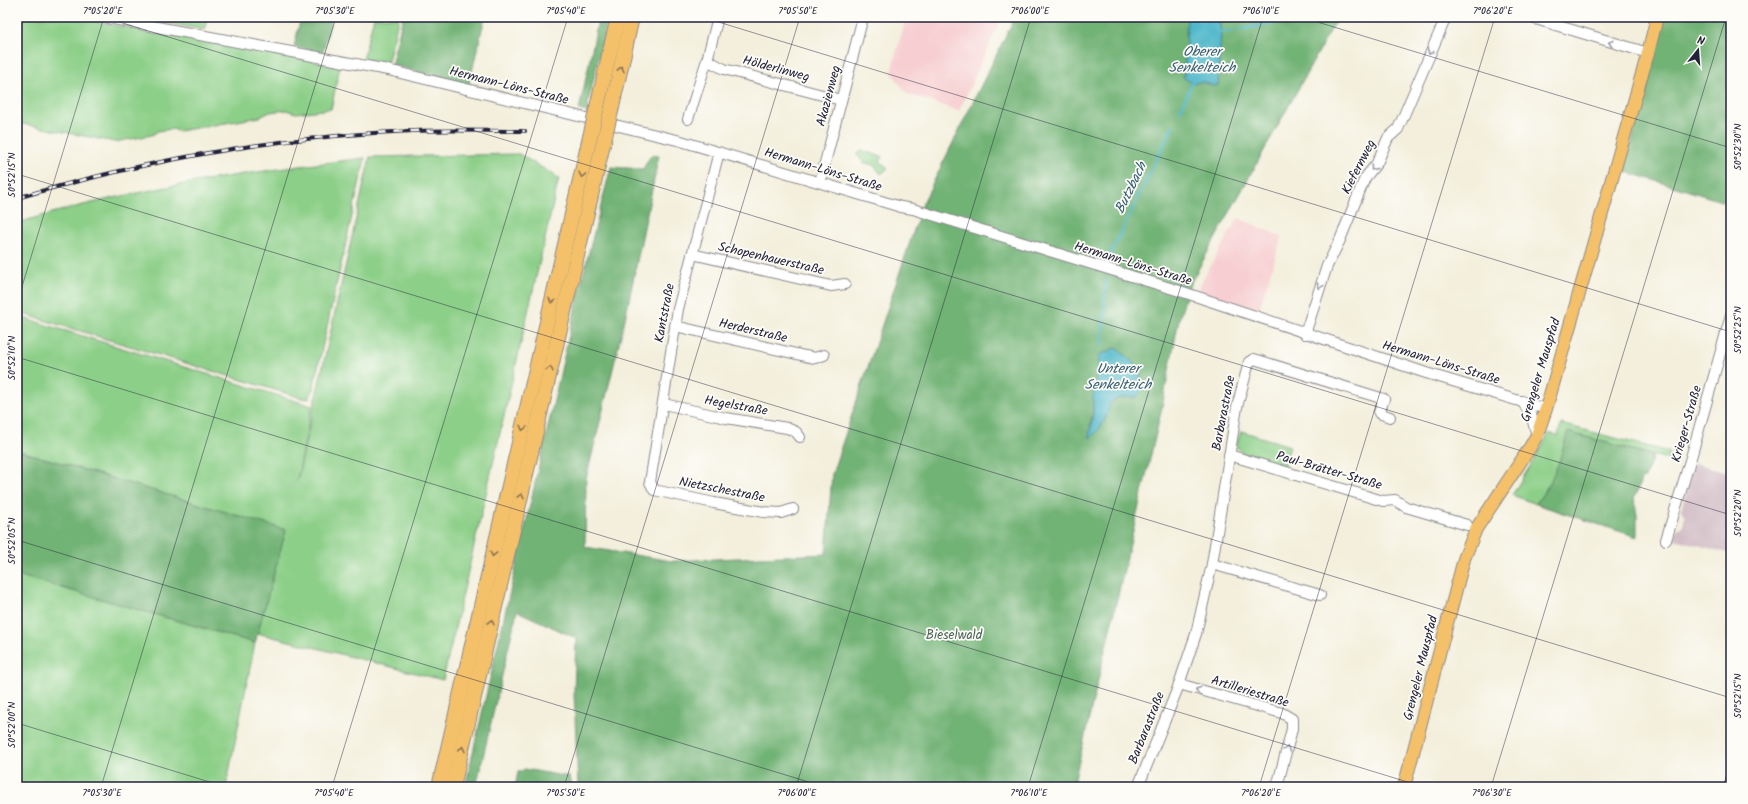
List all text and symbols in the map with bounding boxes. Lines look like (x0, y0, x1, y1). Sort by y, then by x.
text: 7°05'20"E (83, 3, 124, 19)
text: 7°05'30"E (315, 3, 356, 19)
text: 7°05'40"E (546, 3, 587, 19)
text: 7°05'50"E (778, 3, 819, 19)
text: 7°06'00"E (1010, 3, 1051, 19)
text: 7°06'10"E (1242, 3, 1281, 19)
text: 7°06'20"E (1473, 3, 1514, 19)
north arrow (1678, 30, 1718, 70)
text: N (1695, 32, 1707, 51)
one-way arrow (1608, 39, 1615, 48)
water label: Oberer Senkelteich (1169, 41, 1237, 79)
one-way arrow (1427, 48, 1435, 56)
street label: Hölderlinweg (740, 50, 812, 88)
street label: Hermann-Löns-Straße (447, 61, 571, 111)
street label: Akazienweg (811, 63, 847, 129)
one-way arrow (616, 65, 624, 72)
text: 50°52'30"N (1730, 123, 1746, 171)
street label: Kiefernweg (1336, 136, 1382, 198)
street label: Hermann-Löns-Straße (761, 142, 885, 198)
text: 50°52'15"N (4, 152, 20, 197)
water label: Butzbach (1109, 157, 1154, 217)
one-way arrow (1370, 164, 1378, 171)
one-way arrow (578, 171, 586, 178)
street label: Hermann-Löns-Straße (1071, 236, 1195, 292)
street label: Schopenhauerstraße (716, 237, 826, 281)
street label: Kantstraße (649, 281, 681, 345)
one-way arrow (1316, 282, 1325, 289)
one-way arrow (548, 297, 557, 304)
text: 50°52'25"N (1730, 306, 1746, 354)
street label: Herderstraße (717, 313, 790, 349)
street label: Grengeler Mauspfad (1515, 315, 1567, 424)
text: 50°52'10"N (4, 335, 20, 380)
street label: Hermann-Löns-Straße (1379, 335, 1503, 391)
water label: Unterer Senkelteich (1085, 358, 1153, 396)
one-way arrow (546, 366, 554, 372)
street label: Barbarastraße (1206, 373, 1242, 453)
street label: Krieger-Straße (1666, 383, 1708, 465)
street label: Hegelstraße (703, 390, 770, 422)
one-way arrow (519, 425, 527, 431)
street label: Paul-Brätter-Straße (1274, 446, 1385, 496)
street label: Nietzschestraße (677, 471, 767, 509)
text: 50°52'20"N (1730, 489, 1746, 537)
one-way arrow (516, 493, 525, 500)
text: 50°52'05"N (4, 517, 20, 564)
one-way arrow (489, 551, 498, 558)
street label: Grengeler Mauspfad (1398, 613, 1444, 723)
one-way arrow (487, 619, 495, 626)
park label: Bieselwald (926, 625, 983, 646)
street label: Artilleriestraße (1209, 670, 1292, 714)
text: 50°52'15"N (1730, 673, 1746, 718)
one-way arrow (1194, 686, 1201, 694)
street label: Barbarastraße (1123, 689, 1171, 767)
text: 50°52'00"N (4, 702, 20, 748)
one-way arrow (457, 746, 466, 753)
one-way arrow (1282, 746, 1291, 753)
text: 7°05'30"E (82, 785, 123, 801)
text: 7°05'40"E (314, 785, 355, 801)
text: 7°05'50"E (546, 785, 587, 801)
text: 7°06'00"E (777, 785, 818, 801)
text: 7°06'10"E (1010, 785, 1049, 801)
text: 7°06'20"E (1241, 785, 1282, 801)
text: 7°06'30"E (1472, 785, 1513, 801)

